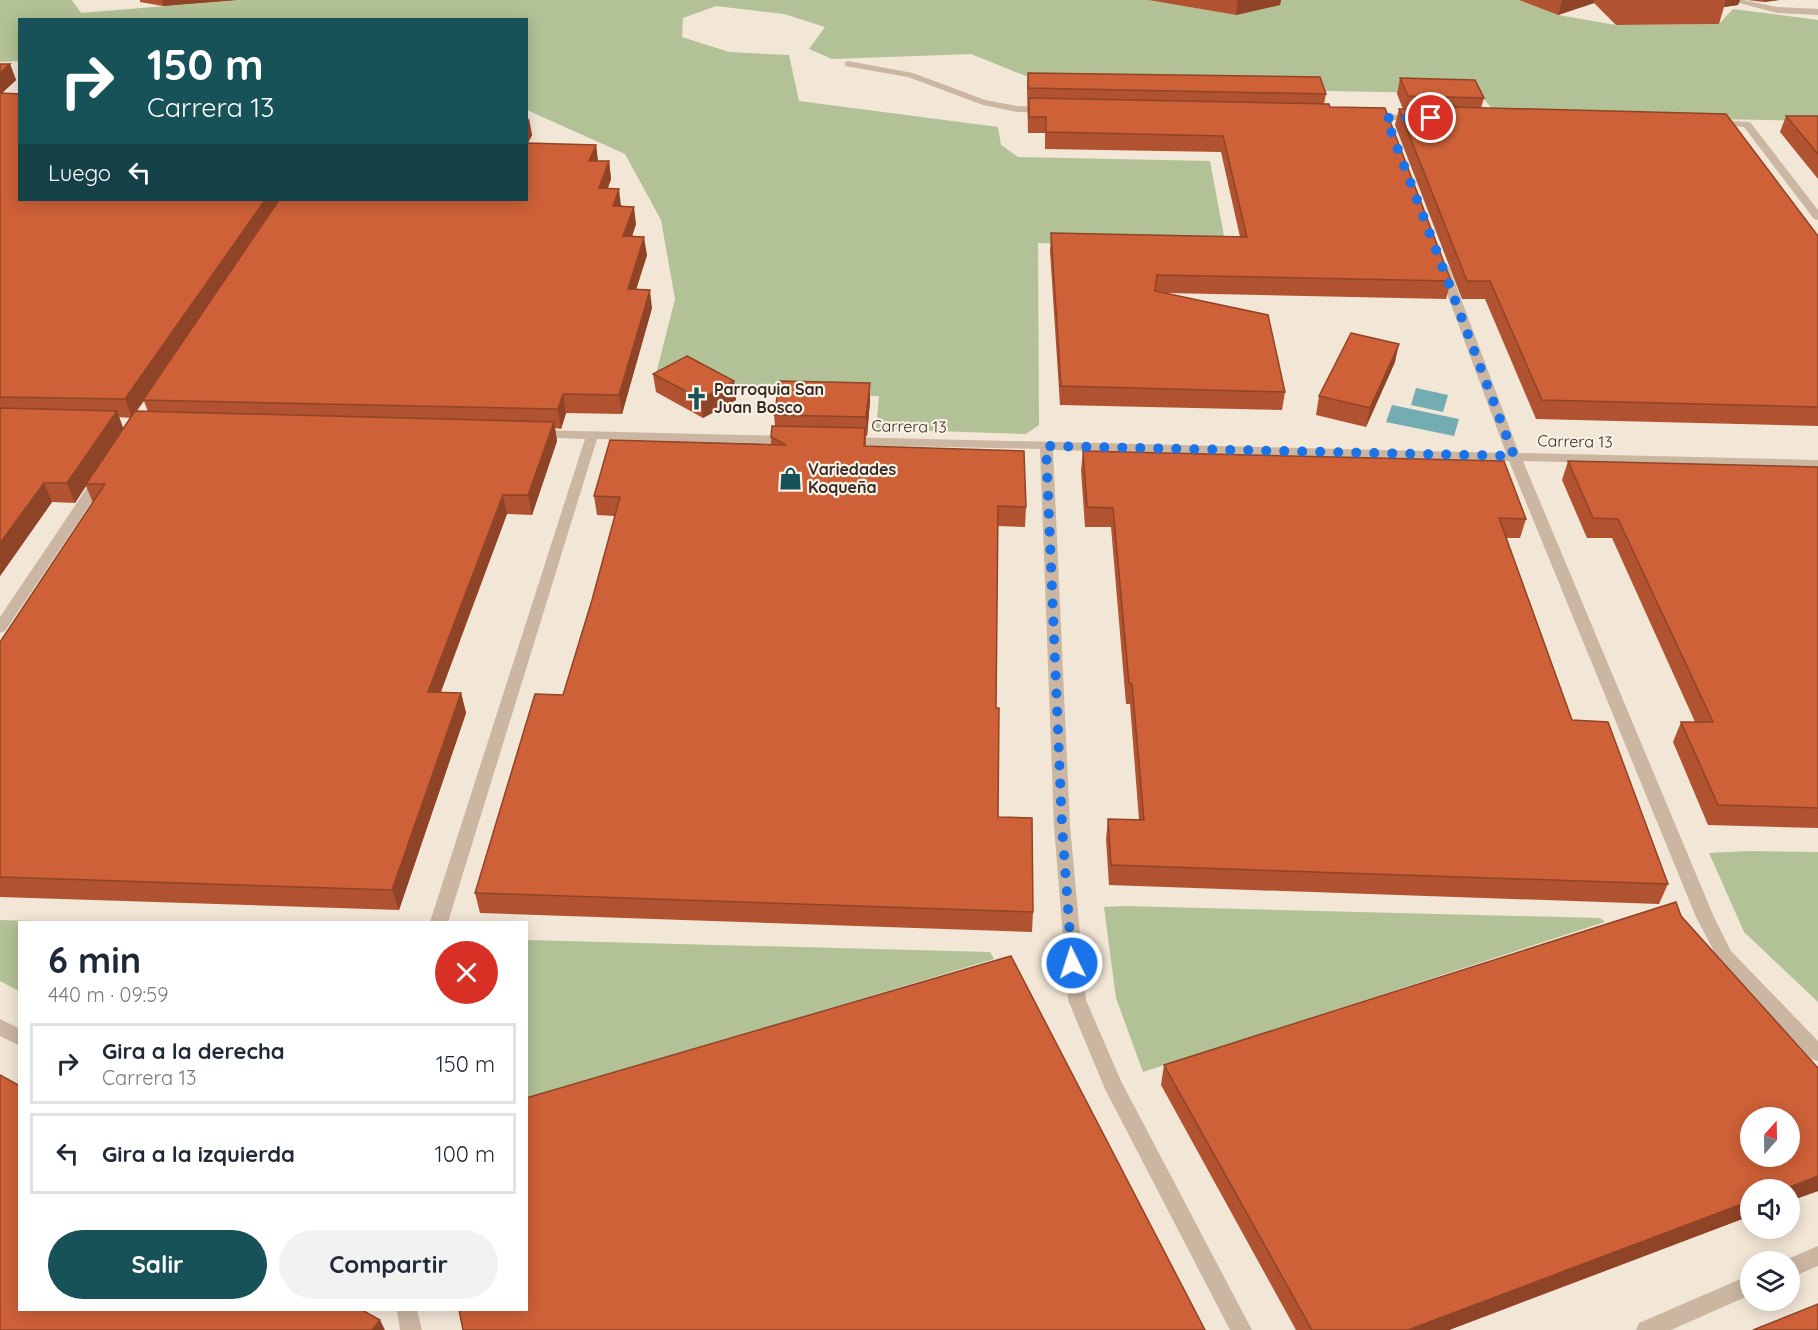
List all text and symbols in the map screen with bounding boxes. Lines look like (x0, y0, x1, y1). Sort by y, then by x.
text: 150 m (147, 38, 264, 91)
icon: right (48, 42, 126, 120)
text: Carrera 13 (147, 90, 274, 124)
pin (1405, 92, 1456, 143)
icon: arrive (1414, 101, 1447, 134)
icon: left (123, 156, 156, 189)
text: Luego (48, 159, 111, 187)
place label: Parroquia San Juan Bosco (714, 379, 824, 417)
church icon: Parroquia San Juan Bosco (683, 385, 709, 411)
street label: Carrera 13 (871, 415, 947, 437)
street label: Carrera 13 (1537, 430, 1613, 452)
place label: Variedades Koqueña (808, 459, 896, 497)
shop icon: Variedades Koqueña (777, 465, 803, 491)
position arrow (1040, 931, 1104, 995)
text: 6 min (48, 937, 141, 982)
button: close (435, 941, 498, 1004)
text: 440 m · 09:59 (48, 982, 168, 1007)
text: Gira a la derecha (102, 1037, 285, 1065)
icon: right (51, 1047, 84, 1080)
text: 150 m (436, 1050, 495, 1078)
text: Carrera 13 (102, 1065, 196, 1090)
north arrow (1740, 1107, 1800, 1167)
map controls (1740, 1107, 1800, 1311)
icon: left (51, 1137, 84, 1170)
text: Gira a la izquierda (102, 1140, 295, 1168)
text: 100 m (435, 1140, 495, 1168)
button: sound (1740, 1179, 1800, 1239)
button: Salir (48, 1230, 267, 1299)
button: Compartir (279, 1230, 498, 1299)
button: layers (1740, 1251, 1800, 1311)

